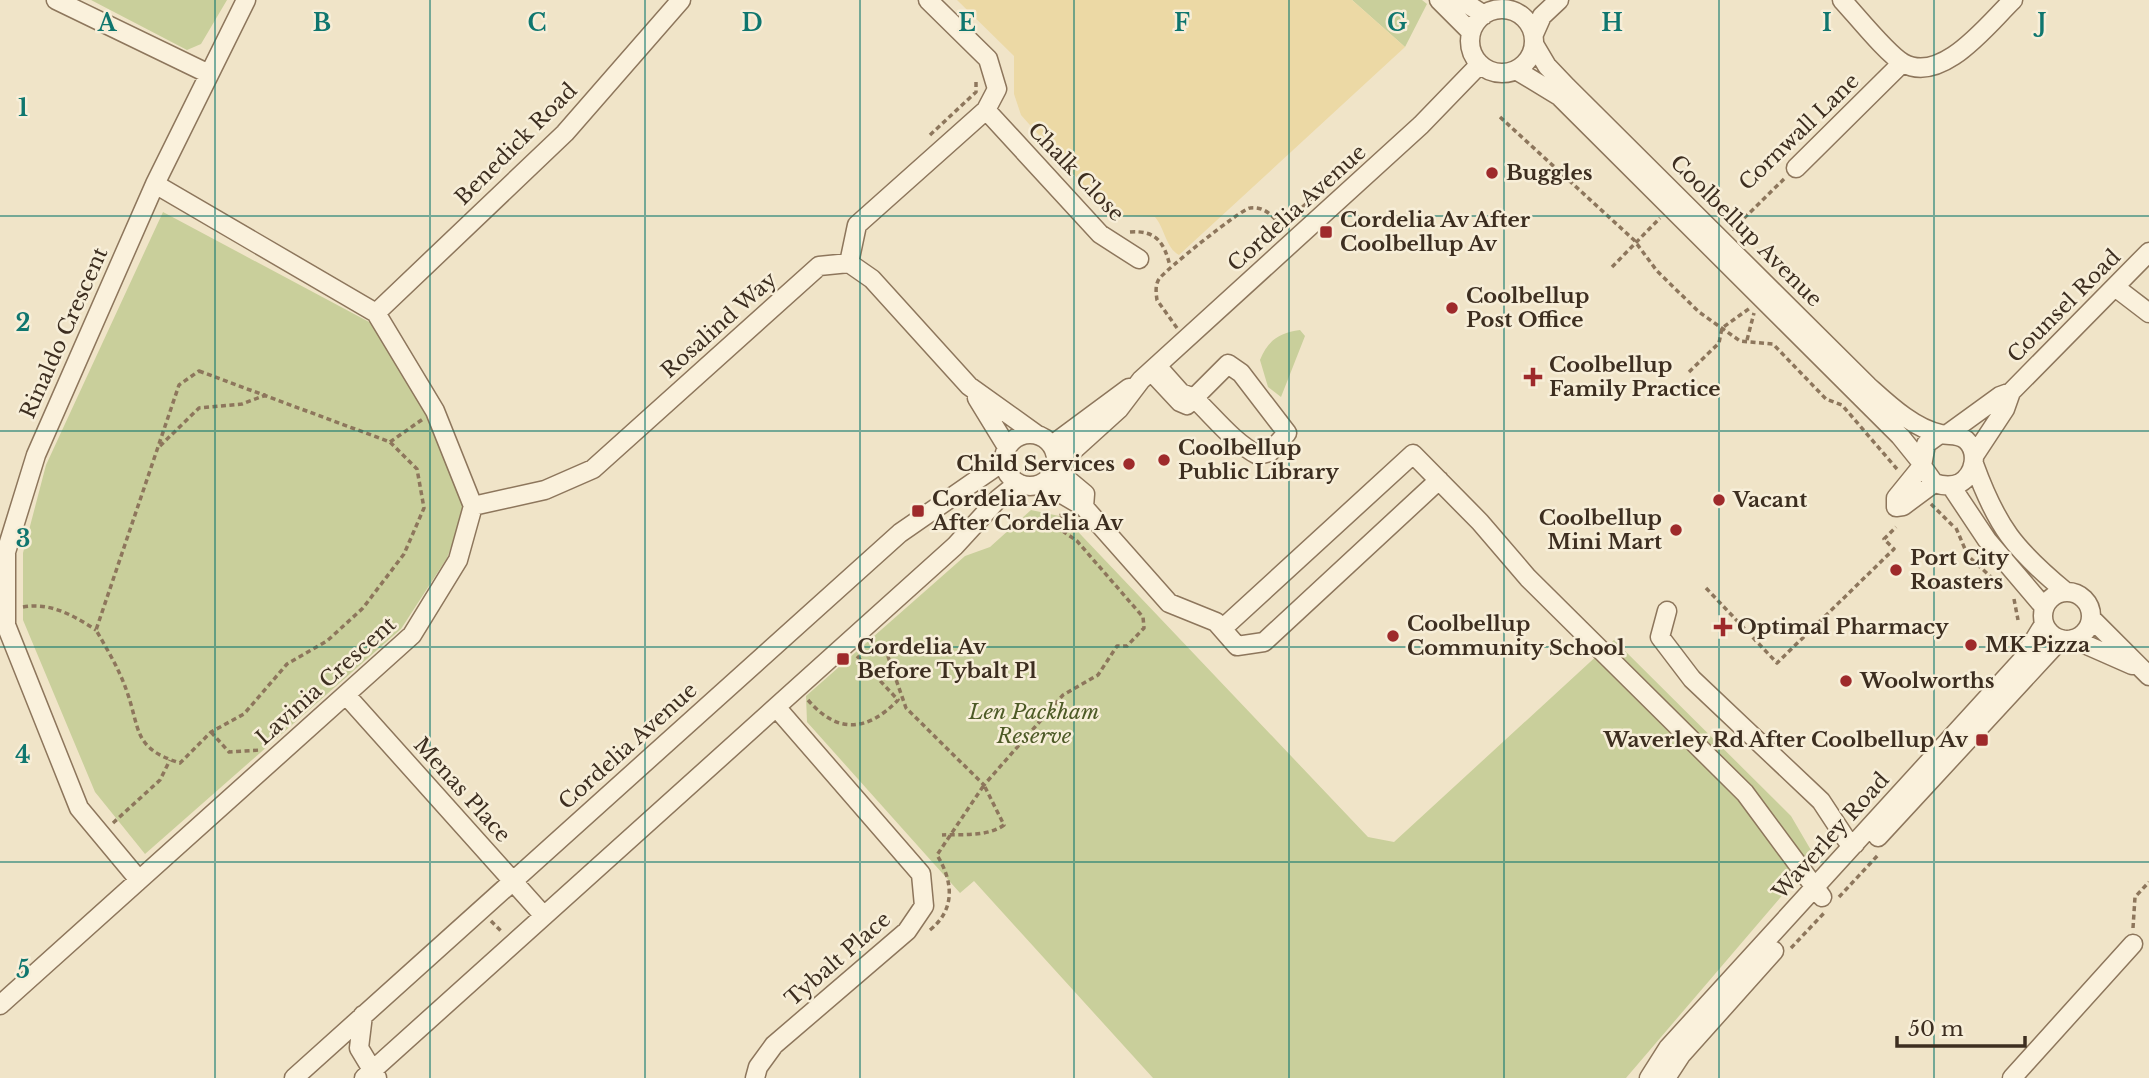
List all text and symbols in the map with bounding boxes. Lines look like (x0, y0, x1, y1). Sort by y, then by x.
text: A (97, 9, 118, 37)
text: B (313, 9, 331, 37)
text: C (528, 9, 546, 37)
text: D (741, 9, 763, 37)
text: E (958, 9, 976, 37)
text: F (1174, 9, 1190, 37)
text: G (1387, 9, 1407, 37)
text: H (1601, 9, 1623, 37)
text: I (1822, 9, 1832, 37)
text: J (2033, 9, 2047, 37)
street label: Cornwall Lane (1733, 68, 1865, 196)
street label: Benedick Road (450, 78, 582, 210)
text: 1 (18, 94, 28, 122)
street label: Chalk Close (1022, 117, 1130, 227)
street label: Cordelia Avenue (1222, 139, 1372, 277)
street label: Coolbellup Avenue (1665, 150, 1827, 312)
place label: Buggles (1506, 160, 1593, 186)
marker: Buggles (1484, 165, 1500, 181)
place label: Cordelia Av After Coolbellup Av (1340, 207, 1531, 257)
marker: Cordelia Av After Coolbellup Av (1318, 224, 1334, 240)
street label: Rinaldo Crescent (15, 243, 113, 423)
street label: Counsel Road (2002, 244, 2126, 368)
street label: Rosalind Way (656, 266, 783, 384)
place label: Coolbellup Post Office (1466, 283, 1589, 333)
marker: Coolbellup Post Office (1444, 300, 1460, 316)
text: 2 (16, 309, 30, 337)
place label: Coolbellup Family Practice (1549, 352, 1721, 402)
marker: Coolbellup Family Practice (1523, 367, 1543, 387)
place label: Coolbellup Public Library (1178, 435, 1339, 485)
place label: Child Services (956, 451, 1115, 477)
marker: Coolbellup Public Library (1156, 452, 1172, 468)
marker: Child Services (1121, 456, 1137, 472)
place label: Cordelia Av After Cordelia Av (931, 486, 1124, 536)
place label: Vacant (1732, 487, 1807, 513)
marker: Vacant (1711, 492, 1727, 508)
marker: Cordelia Av After Cordelia Av (910, 503, 926, 519)
place label: Coolbellup Mini Mart (1539, 505, 1662, 555)
marker: Coolbellup Mini Mart (1668, 522, 1684, 538)
text: 3 (16, 525, 30, 553)
place label: Port City Roasters (1910, 545, 2009, 595)
marker: Port City Roasters (1888, 562, 1904, 578)
street label: Lavinia Crescent (251, 611, 401, 751)
place label: Coolbellup Community School (1407, 611, 1625, 661)
place label: Optimal Pharmacy (1737, 614, 1949, 640)
marker: Optimal Pharmacy (1715, 619, 1731, 635)
marker: Coolbellup Community School (1385, 628, 1401, 644)
place label: MK Pizza (1985, 632, 2090, 658)
place label: Cordelia Av Before Tybalt Pl (857, 634, 1037, 684)
marker: MK Pizza (1963, 637, 1979, 653)
marker: Cordelia Av Before Tybalt Pl (835, 651, 851, 667)
place label: Woolworths (1859, 668, 1995, 694)
marker: Woolworths (1838, 673, 1854, 689)
street label: Cordelia Avenue (553, 677, 703, 815)
park label: Len Packham Reserve (968, 699, 1099, 749)
place label: Waverley Rd After Coolbellup Av (1603, 727, 1969, 753)
street label: Menas Place (408, 732, 516, 848)
marker: Waverley Rd After Coolbellup Av (1974, 732, 1990, 748)
text: 4 (15, 741, 31, 769)
street label: Waverley Road (1767, 767, 1895, 906)
street label: Tybalt Place (780, 906, 896, 1012)
text: 5 (16, 956, 30, 984)
scale bar (1897, 1004, 2025, 1048)
text: 50 m (1908, 1016, 1964, 1042)

